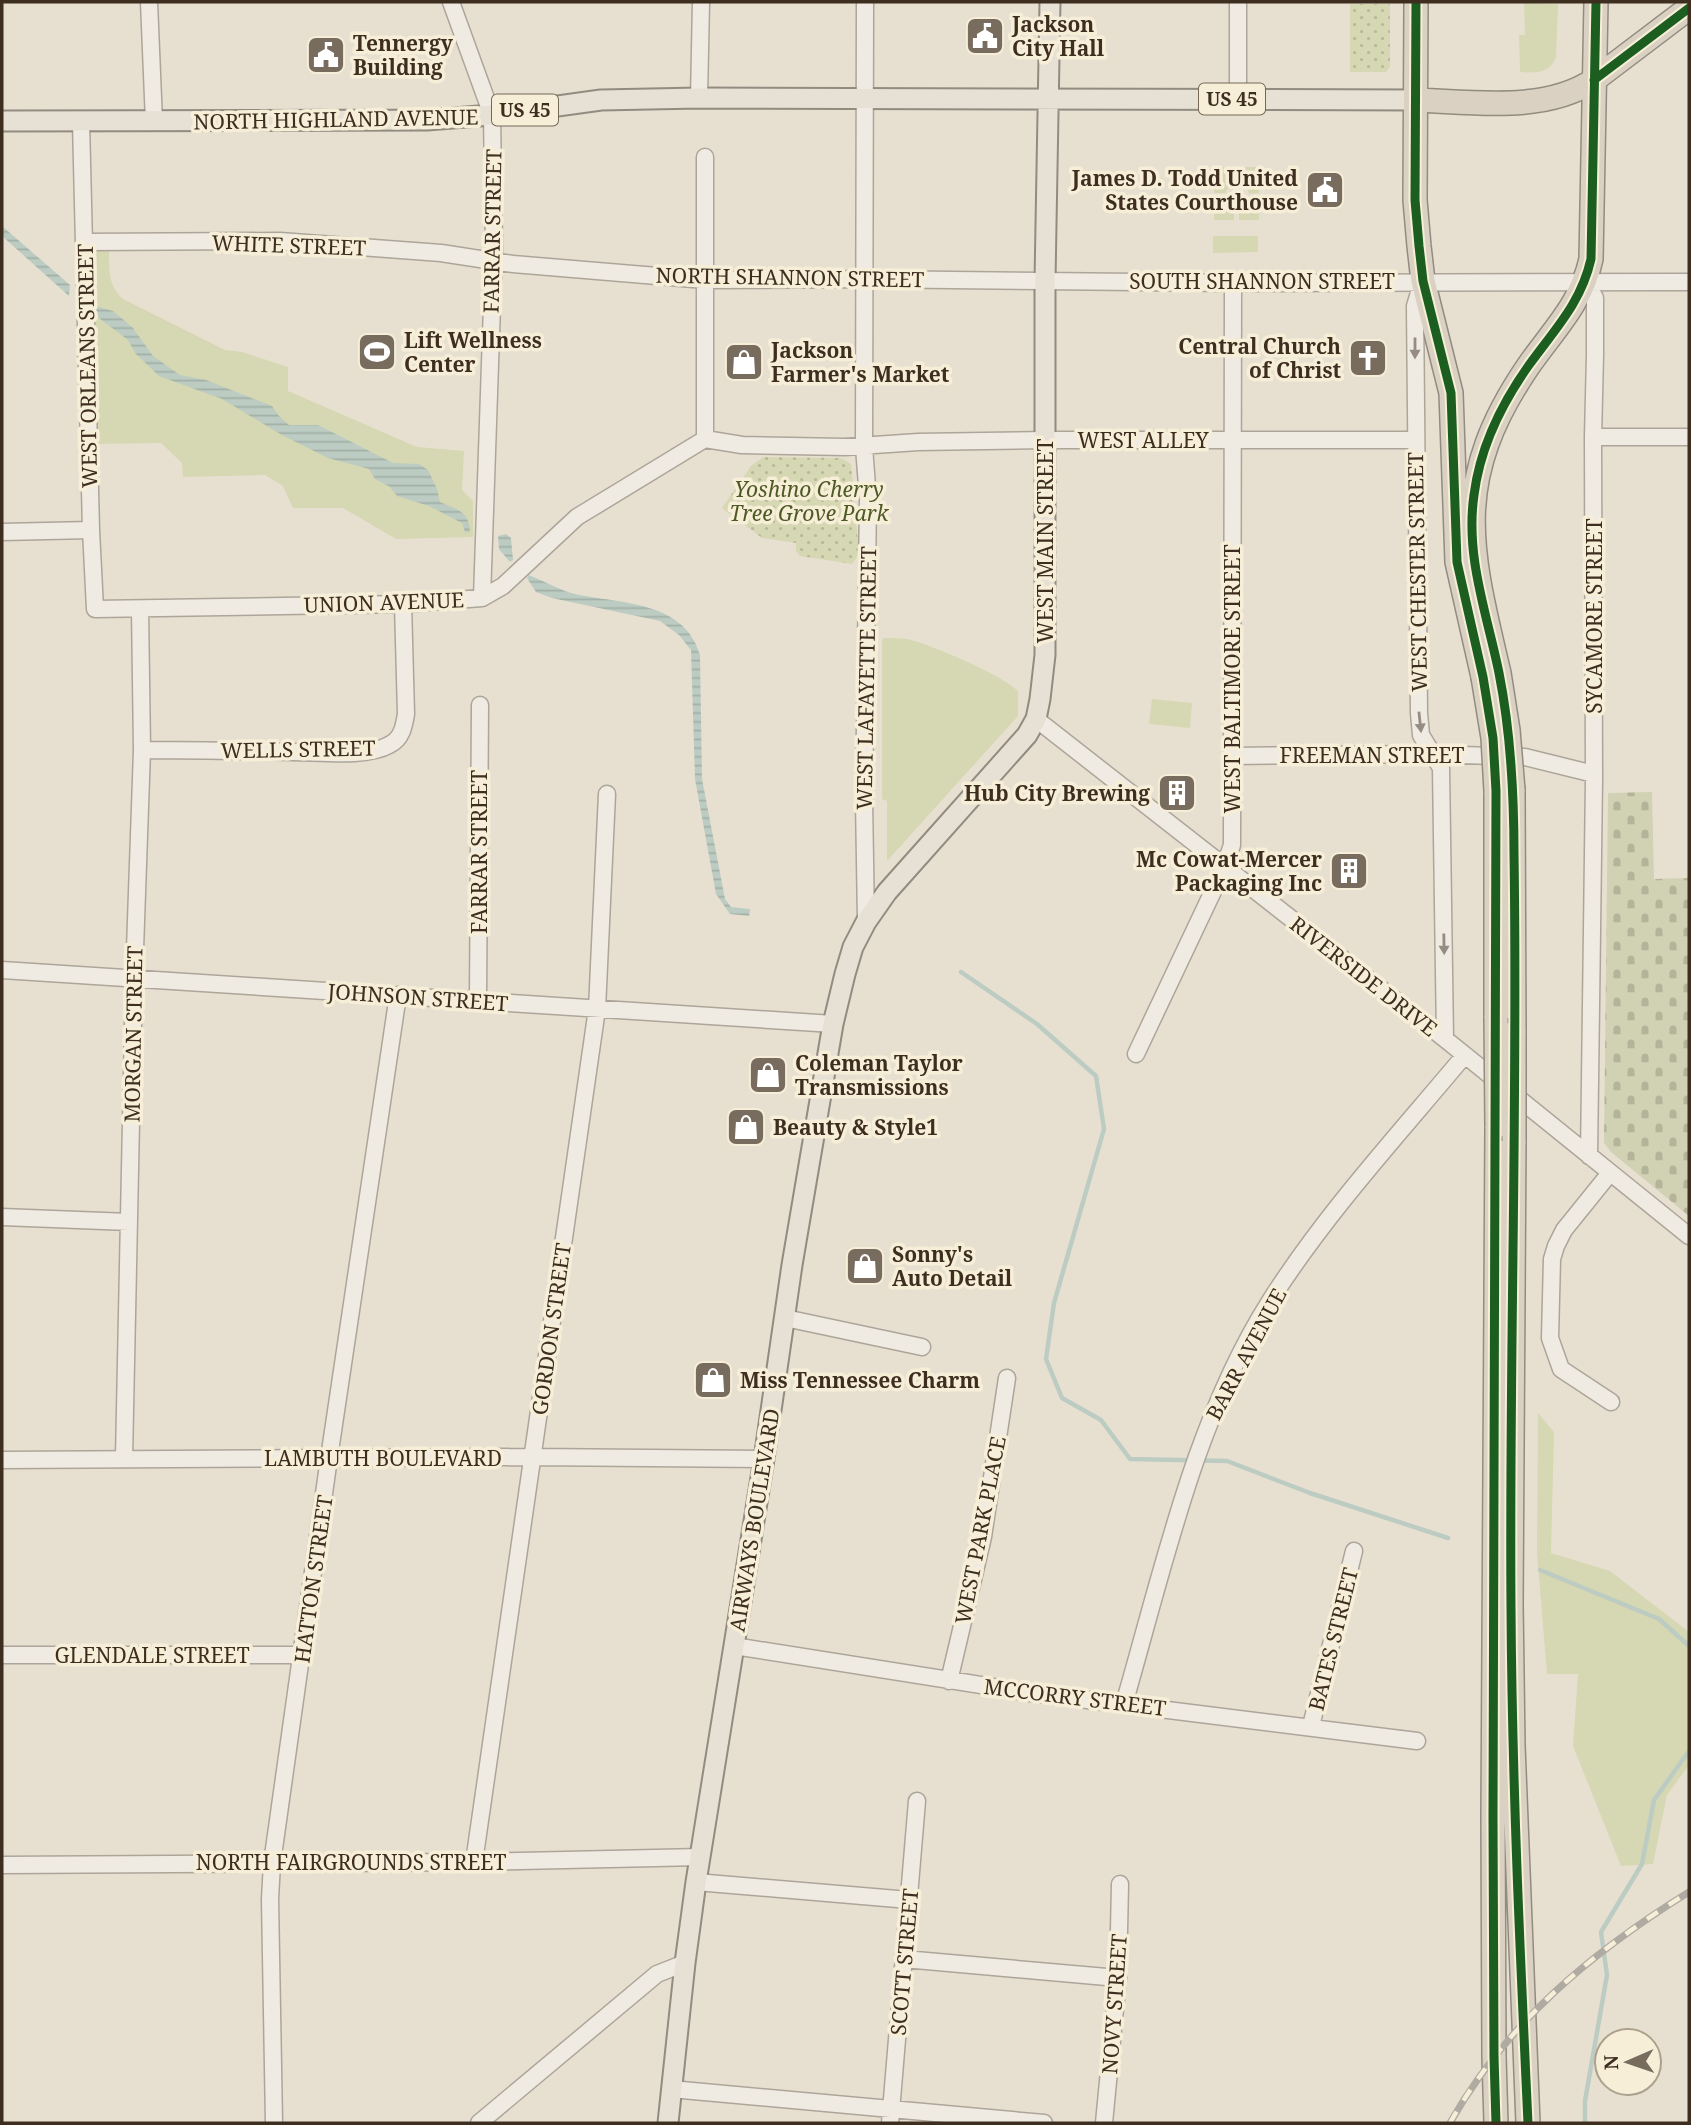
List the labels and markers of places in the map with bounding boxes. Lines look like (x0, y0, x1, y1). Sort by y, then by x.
place label: Jackson City Hall (1011, 10, 1105, 62)
public building icon: Jackson City Hall (964, 15, 1006, 57)
place label: Tennergy Building (353, 29, 454, 81)
public building icon: Tennergy Building (305, 34, 347, 76)
place label: James D. Todd United States Courthouse (1071, 164, 1298, 216)
public building icon: James D. Todd United States Courthouse (1304, 169, 1346, 211)
place label: Lift Wellness Center (404, 326, 542, 378)
sports icon: Lift Wellness Center (356, 331, 398, 373)
place label: Central Church of Christ (1178, 332, 1341, 384)
place label: Jackson Farmer's Market (770, 336, 950, 388)
church icon: Central Church of Christ (1347, 337, 1389, 379)
shop icon: Jackson Farmer's Market (723, 341, 765, 383)
building icon: Hub City Brewing (1156, 772, 1198, 814)
place label: Hub City Brewing (964, 779, 1150, 807)
place label: Mc Cowat-Mercer Packaging Inc (1136, 845, 1322, 897)
building icon: Mc Cowat-Mercer Packaging Inc (1328, 850, 1370, 892)
place label: Coleman Taylor Transmissions (795, 1049, 963, 1101)
shop icon: Coleman Taylor Transmissions (747, 1054, 789, 1096)
shop icon: Beauty & Style1 (725, 1106, 767, 1148)
place label: Beauty & Style1 (773, 1113, 938, 1141)
place label: Sonny's Auto Detail (892, 1240, 1013, 1292)
shop icon: Sonny's Auto Detail (844, 1245, 886, 1287)
shop icon: Miss Tennessee Charm (692, 1359, 734, 1401)
place label: Miss Tennessee Charm (740, 1366, 980, 1394)

